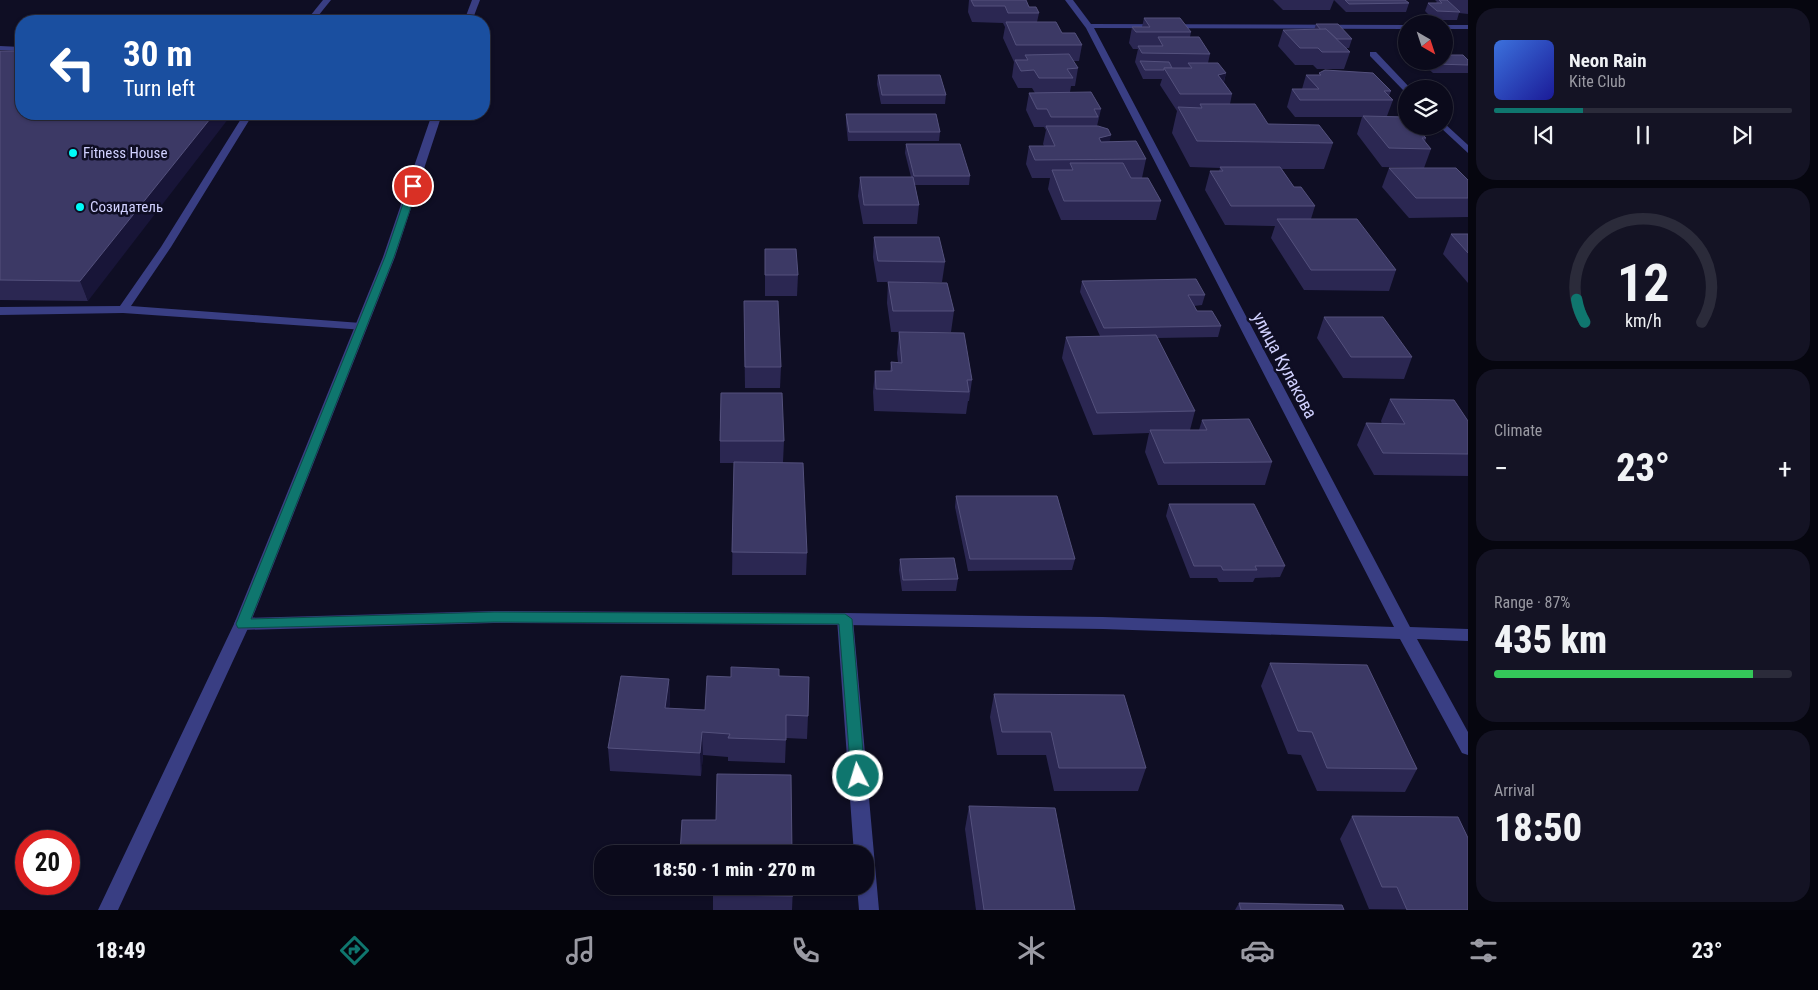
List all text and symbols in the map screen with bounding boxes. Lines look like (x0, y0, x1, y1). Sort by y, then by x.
north arrow (1398, 15, 1452, 70)
map controls (1398, 15, 1453, 135)
text: 30 m (123, 34, 192, 75)
icon: left (40, 35, 105, 100)
text: Neon Rain (1569, 49, 1647, 72)
text: Kite Club (1569, 72, 1626, 91)
text: Turn left (123, 76, 195, 101)
button: layers (1398, 80, 1453, 135)
icon: previous (1530, 121, 1558, 149)
icon: pause (1629, 121, 1657, 149)
icon: next (1728, 121, 1756, 149)
place label: Fitness House (83, 144, 167, 162)
marker: Fitness House (67, 147, 79, 159)
pin (392, 165, 434, 207)
icon: arrive (399, 172, 427, 200)
place label: Созидатель (90, 198, 163, 216)
marker: Созидатель (74, 201, 86, 213)
text: 12 (1617, 253, 1669, 314)
street label: улица Кулакова (1248, 308, 1322, 422)
text: km/h (1625, 310, 1661, 331)
text: Climate (1494, 421, 1542, 440)
text: 23° (1616, 446, 1670, 490)
text: − (1494, 452, 1508, 485)
text: + (1778, 452, 1792, 485)
text: Range · 87% (1494, 593, 1570, 612)
text: 435 km (1494, 618, 1607, 662)
position arrow (831, 749, 883, 801)
text: Arrival (1494, 781, 1535, 800)
text: 18:50 (1494, 806, 1582, 850)
speed limit sign: 20 (15, 830, 80, 895)
text: 18:50 · 1 min · 270 m (653, 858, 815, 881)
icon: directions (337, 933, 372, 968)
icon: music (563, 933, 598, 968)
icon: phone (788, 933, 823, 968)
icon: climate (1014, 933, 1049, 968)
icon: car (1240, 933, 1275, 968)
icon: filters (1466, 933, 1501, 968)
text: 18:49 (95, 938, 146, 963)
text: 23° (1692, 938, 1723, 963)

